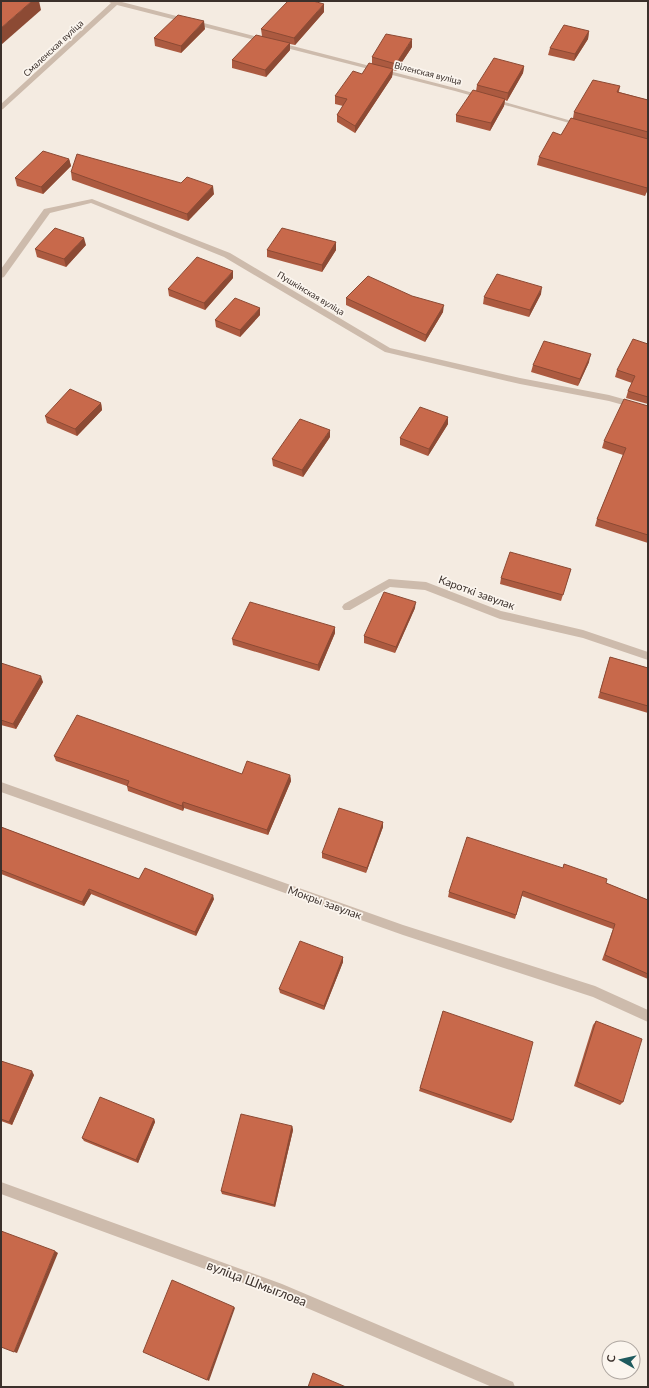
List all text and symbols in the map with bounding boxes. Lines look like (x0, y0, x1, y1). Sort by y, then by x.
street label: Смаленская вуліца (21, 17, 85, 79)
street label: Віленская вуліца (393, 59, 463, 87)
street label: Пушкінская вуліца (275, 269, 347, 317)
street label: Кароткі завулак (437, 572, 517, 612)
street label: Мокры завулак (286, 883, 364, 921)
street label: вуліца Шмыглова (205, 1257, 309, 1309)
north arrow (601, 1340, 641, 1380)
text: С (604, 1353, 618, 1363)

